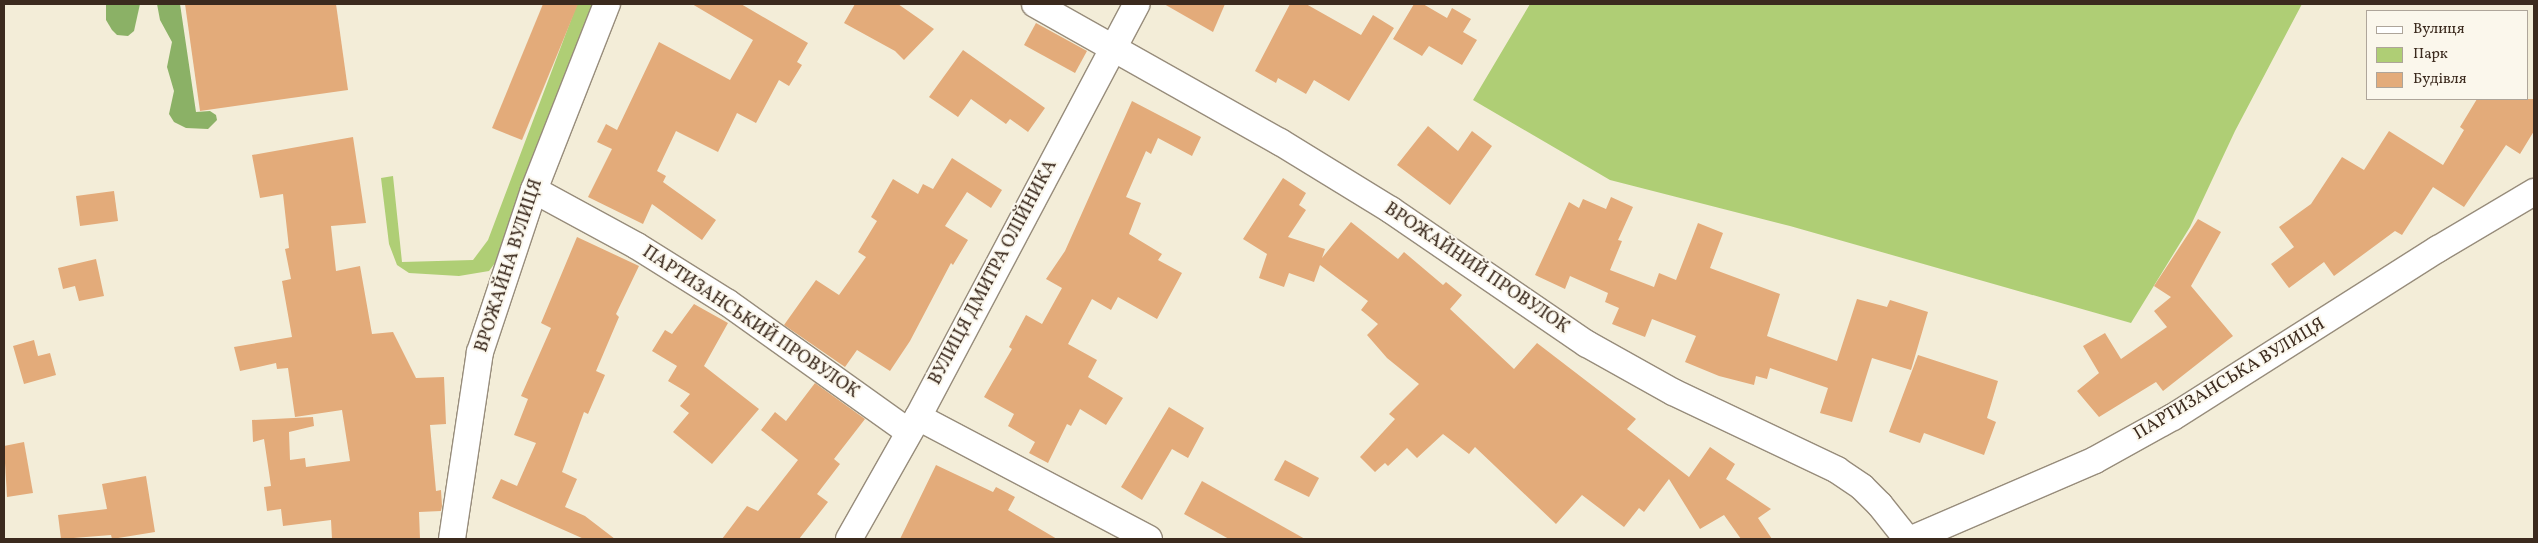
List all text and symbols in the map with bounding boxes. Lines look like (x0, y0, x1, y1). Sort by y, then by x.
legend (2366, 10, 2528, 100)
text: Вулиця (2413, 19, 2464, 40)
text: Парк (2413, 44, 2448, 65)
text: Будівля (2413, 69, 2467, 90)
street label: ВУЛИЦЯ ДМИТРА ОЛІЙНИКА (925, 157, 1063, 389)
street label: ВРОЖАЙНА ВУЛИЦЯ (472, 177, 548, 355)
street label: ВРОЖАЙНИЙ ПРОВУЛОК (1380, 199, 1572, 339)
street label: ПАРТИЗАНСЬКИЙ ПРОВУЛОК (638, 242, 862, 404)
street label: ПАРТИЗАНСЬКА ВУЛИЦЯ (2130, 314, 2330, 446)

